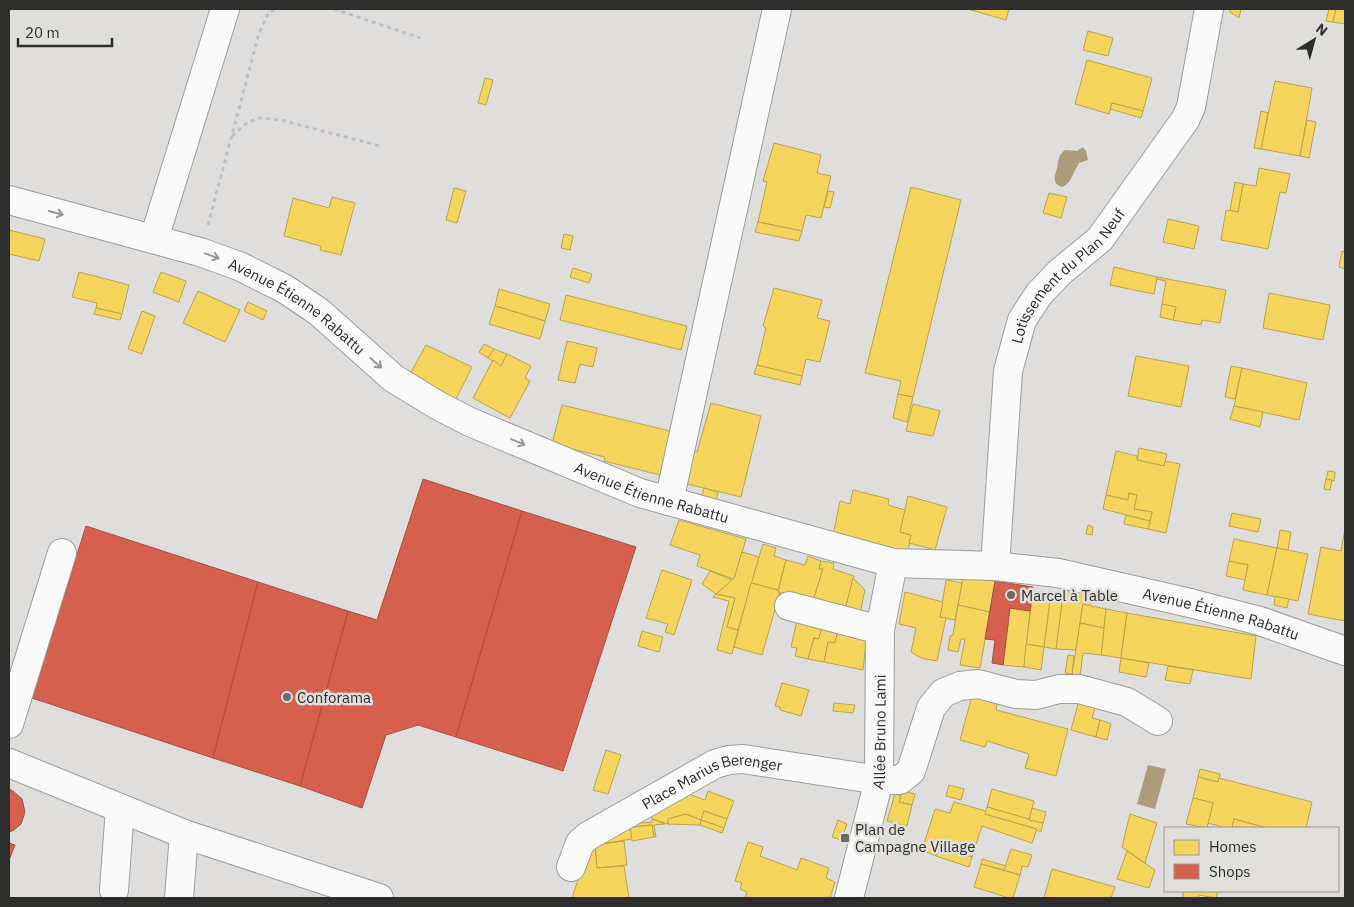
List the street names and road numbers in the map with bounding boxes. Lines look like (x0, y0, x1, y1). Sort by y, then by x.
street label: Lotissement du Plan Neuf (1007, 204, 1129, 345)
street label: Avenue Étienne Rabattu (226, 254, 369, 358)
street label: Avenue Étienne Rabattu (572, 457, 731, 527)
street label: Avenue Étienne Rabattu (1141, 583, 1302, 644)
street label: Allée Bruno Lami (868, 674, 889, 791)
street label: Place Marius Berenger (638, 749, 784, 813)

